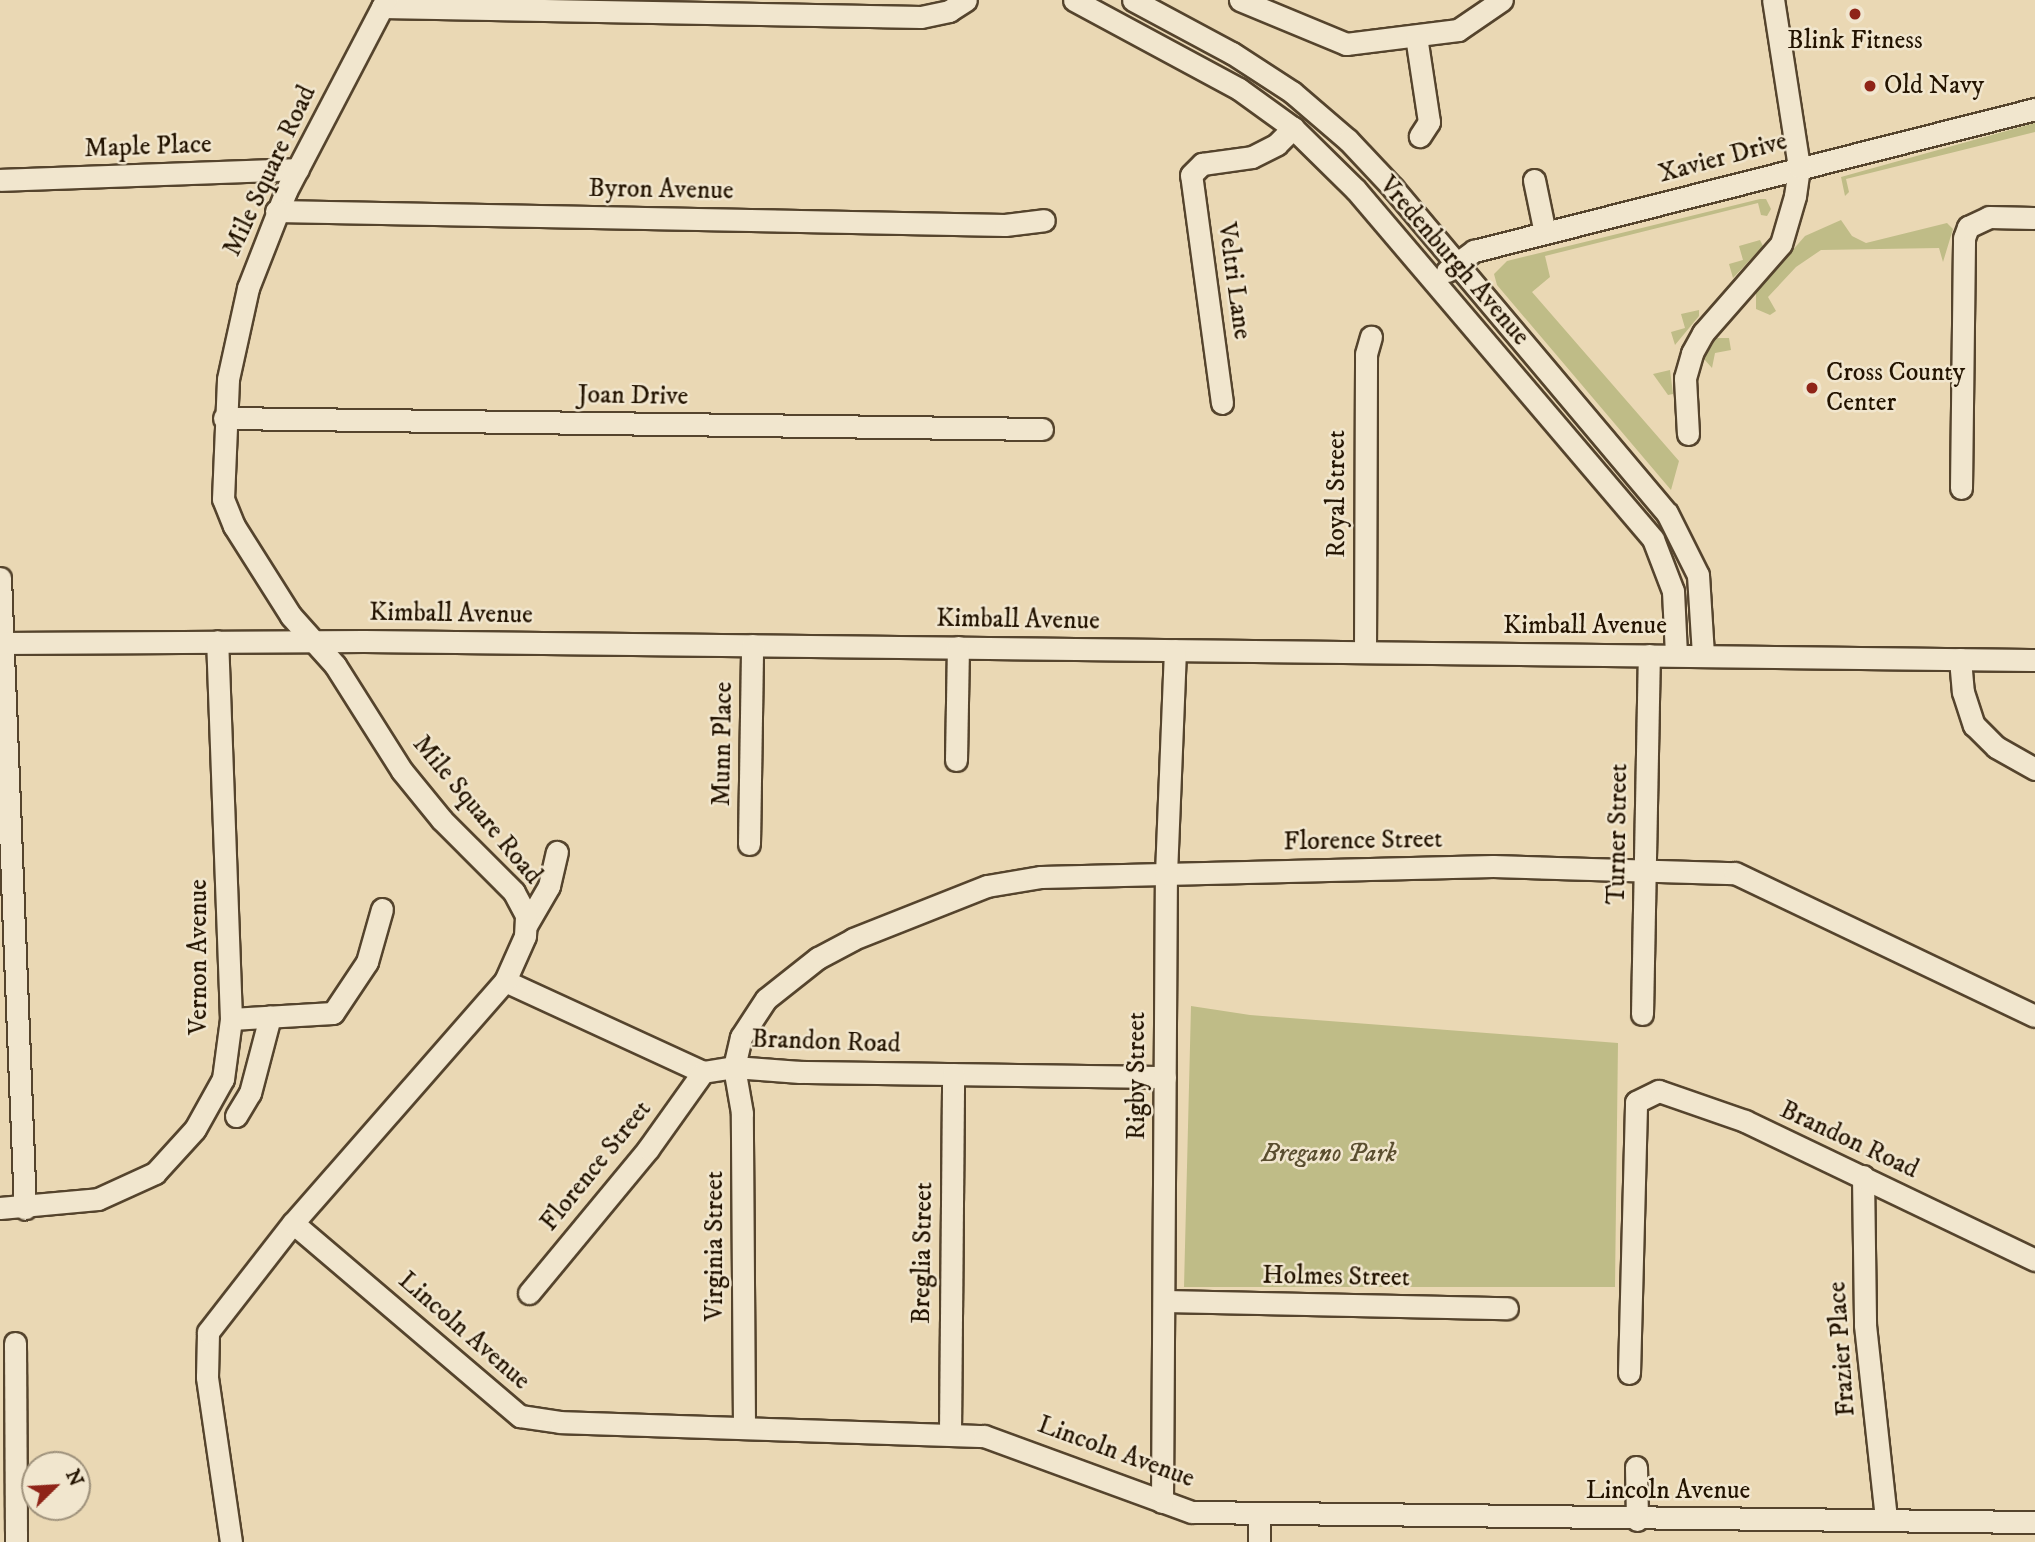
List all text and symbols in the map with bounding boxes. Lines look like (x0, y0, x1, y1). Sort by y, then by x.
marker: Blink Fitness (1847, 6, 1863, 22)
place label: Blink Fitness (1787, 25, 1923, 57)
place label: Old Navy (1884, 70, 1984, 102)
marker: Old Navy (1862, 78, 1878, 94)
street label: Mile Square Road (217, 81, 323, 261)
street label: Xavier Drive (1655, 126, 1791, 190)
street label: Maple Place (84, 129, 212, 165)
street label: Vredenburgh Avenue (1372, 170, 1536, 352)
street label: Byron Avenue (588, 173, 734, 207)
street label: Veltri Lane (1210, 220, 1258, 342)
place label: Cross County Center (1826, 357, 1965, 418)
street label: Joan Drive (577, 379, 689, 413)
marker: Cross County Center (1804, 380, 1820, 396)
street label: Royal Street (1321, 430, 1353, 558)
street label: Kimball Avenue (369, 597, 533, 631)
street label: Kimball Avenue (936, 603, 1100, 637)
street label: Kimball Avenue (1503, 610, 1667, 642)
street label: Munn Place (706, 682, 740, 806)
street label: Mile Square Road (406, 729, 548, 891)
street label: Turner Street (1601, 763, 1635, 905)
street label: Florence Street (1283, 824, 1443, 858)
street label: Vernon Avenue (183, 879, 215, 1035)
street label: Rigby Street (1121, 1012, 1153, 1140)
street label: Brandon Road (751, 1024, 901, 1060)
street label: Florence Street (534, 1094, 658, 1238)
street label: Brandon Road (1775, 1094, 1923, 1186)
park label: Bregano Park (1261, 1138, 1397, 1170)
street label: Virginia Street (699, 1171, 731, 1321)
street label: Breglia Street (906, 1182, 940, 1324)
street label: Holmes Street (1262, 1260, 1410, 1294)
street label: Lincoln Avenue (392, 1265, 536, 1397)
street label: Frazier Place (1822, 1280, 1862, 1418)
street label: Lincoln Avenue (1033, 1409, 1199, 1495)
north arrow (21, 1451, 91, 1521)
text: N (60, 1466, 87, 1490)
street label: Lincoln Avenue (1586, 1475, 1750, 1507)

